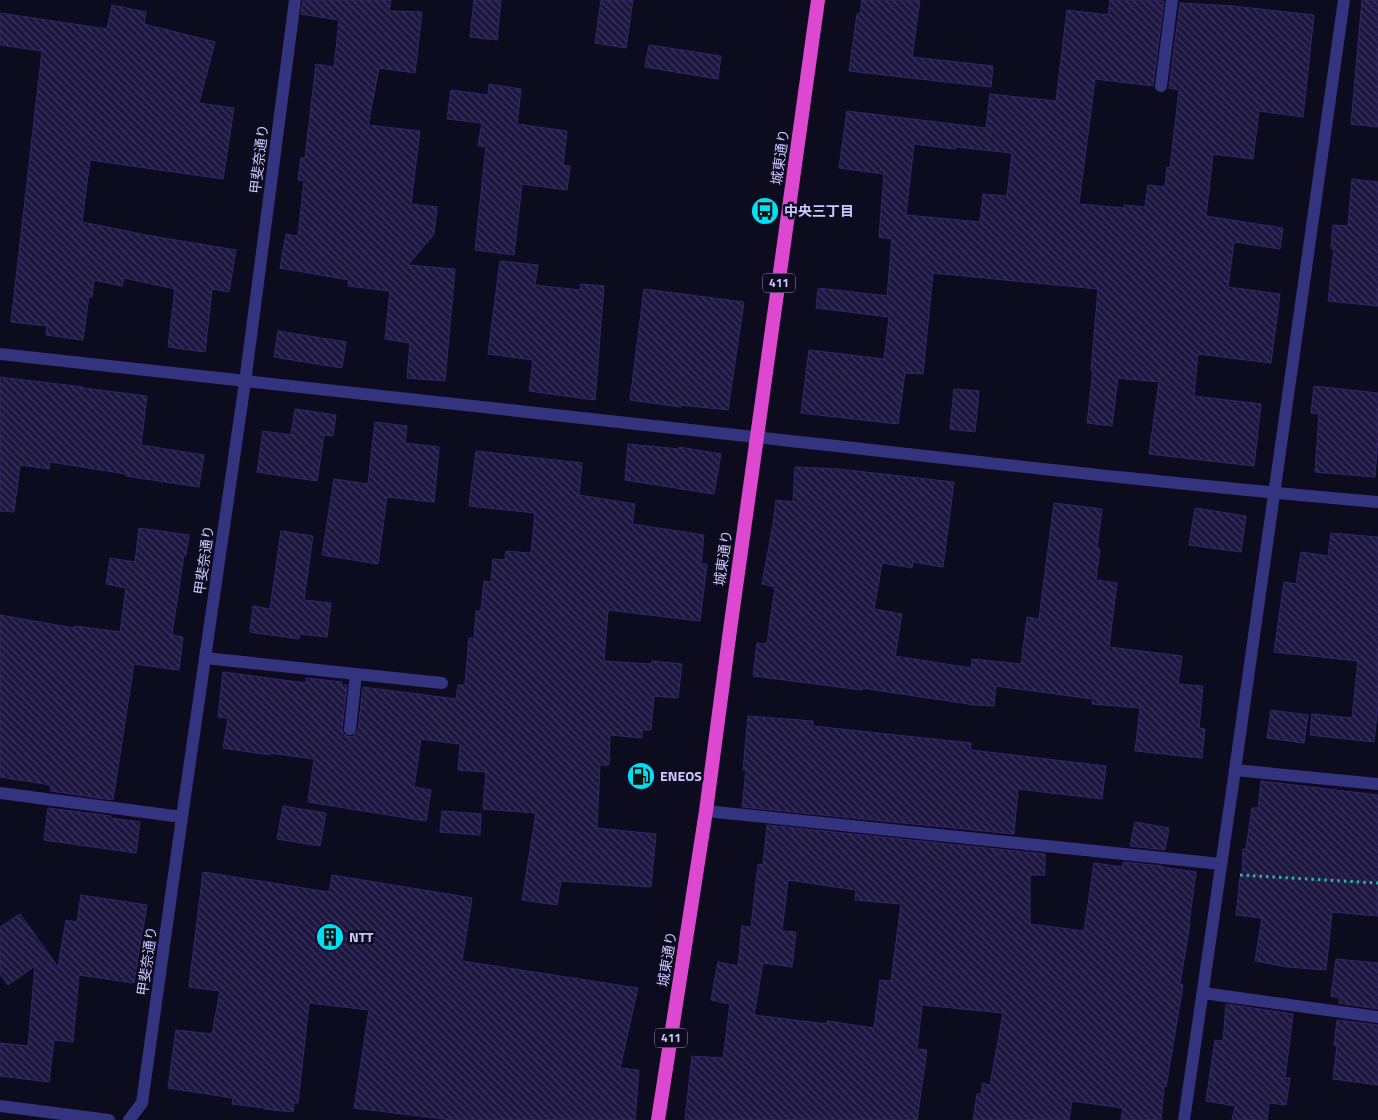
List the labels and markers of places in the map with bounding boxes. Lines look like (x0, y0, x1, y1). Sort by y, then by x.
bus stop icon: 中央三丁目 (750, 196, 780, 226)
place label: 中央三丁目 (784, 200, 854, 221)
fuel station icon: ENEOS (626, 761, 656, 791)
place label: ENEOS (660, 765, 702, 786)
building icon: NTT (315, 922, 345, 952)
place label: NTT (349, 926, 374, 947)

